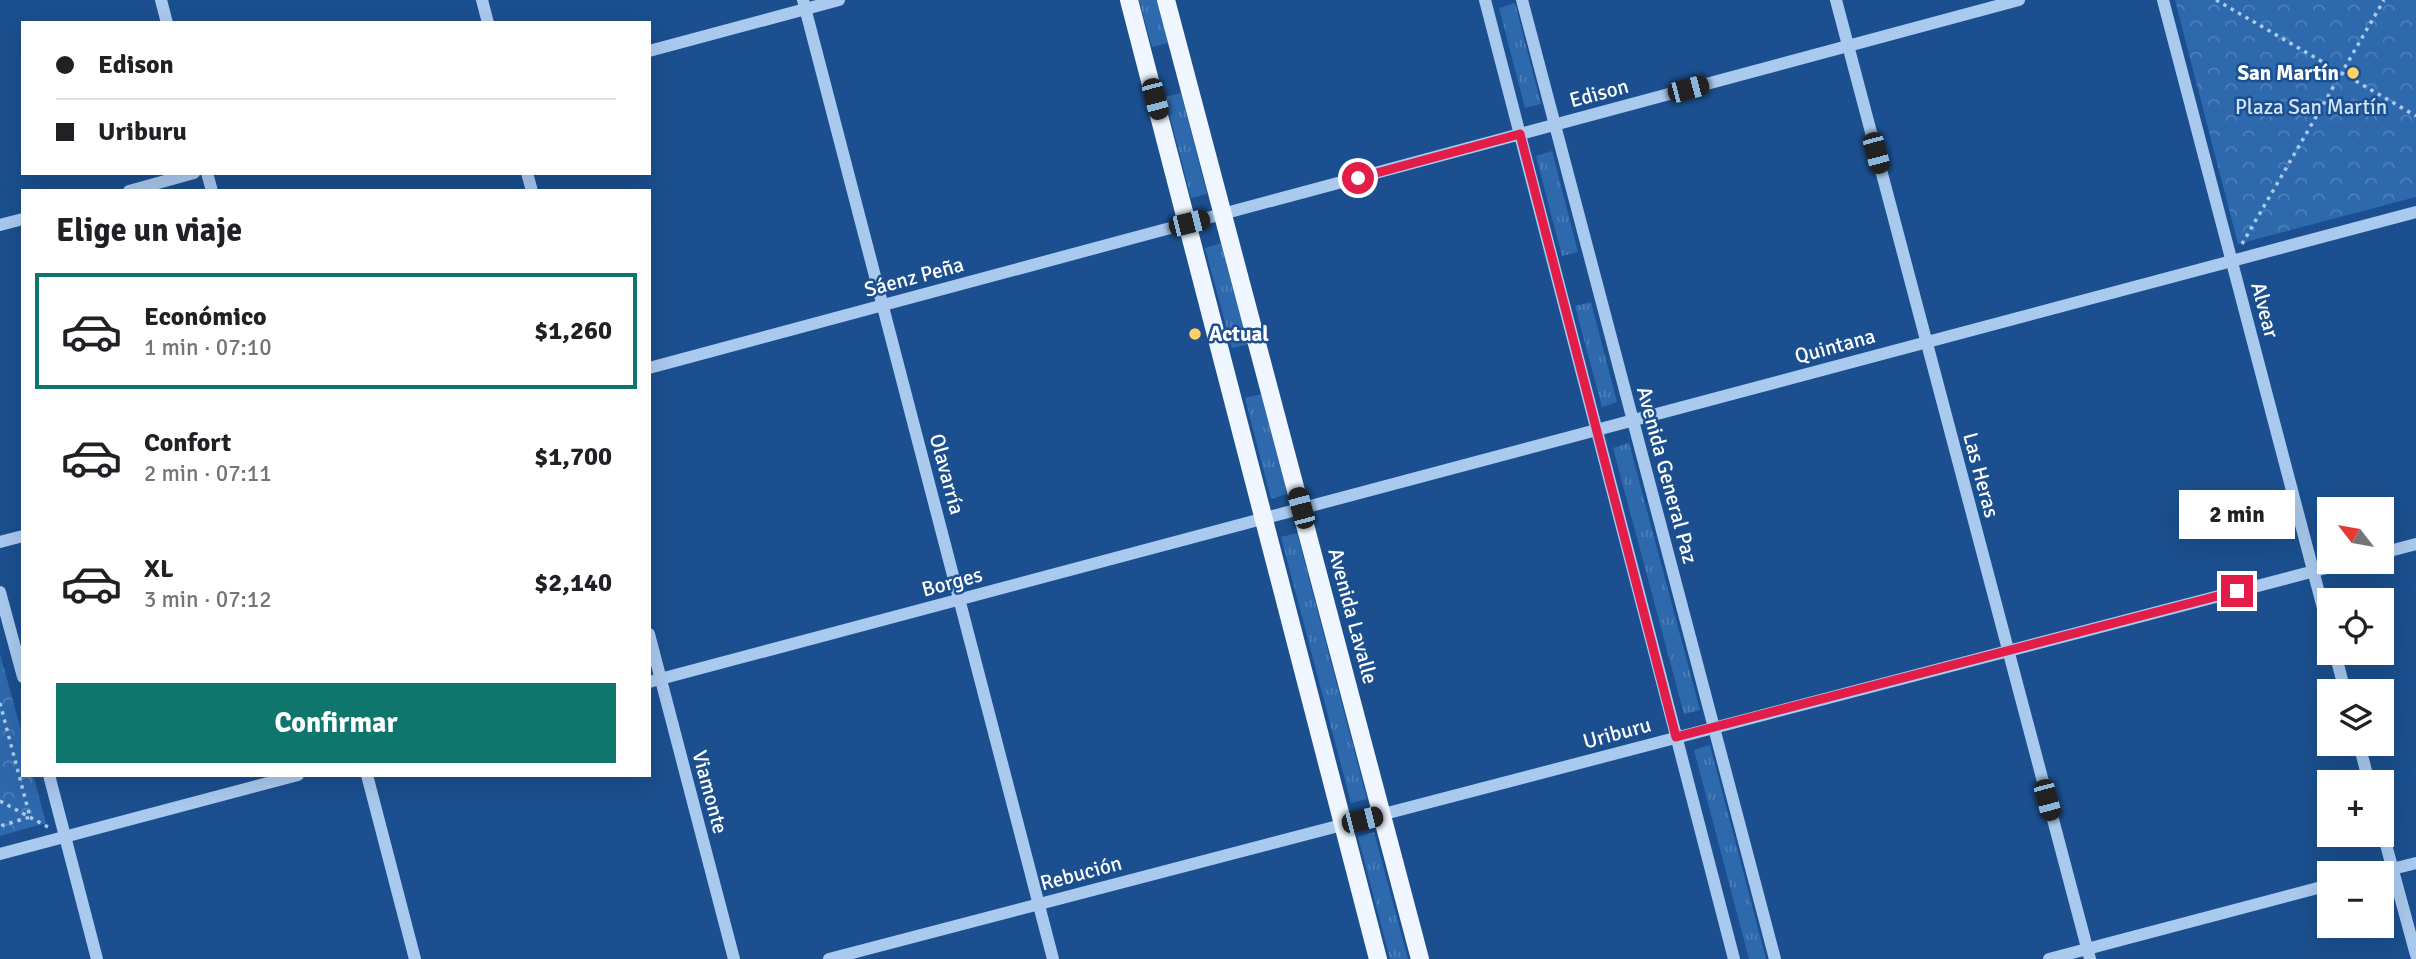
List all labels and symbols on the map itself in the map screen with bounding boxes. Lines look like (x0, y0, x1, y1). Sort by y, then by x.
place label: San Martín (2237, 60, 2339, 86)
marker: San Martín (2345, 65, 2361, 81)
street label: Edison (1567, 73, 1631, 113)
car (1665, 73, 1712, 105)
car (1140, 76, 1171, 122)
park label: Plaza San Martín (2235, 94, 2387, 120)
car (1861, 130, 1892, 176)
route start (1342, 162, 1374, 194)
car (1167, 208, 1212, 238)
street label: Sáenz Peña (861, 251, 967, 303)
street label: Alvear (2245, 279, 2285, 341)
place label: Actual (1209, 321, 1269, 347)
street label: Quintana (1792, 323, 1878, 369)
marker: Actual (1187, 326, 1203, 342)
street label: Avenida General Paz (1631, 384, 1703, 566)
street label: Las Heras (1957, 429, 2005, 521)
street label: Olavarría (924, 431, 970, 517)
car (1286, 485, 1317, 531)
callout: 2 min (2179, 490, 2295, 538)
north arrow (2317, 497, 2394, 574)
street label: Avenida Lavalle (1322, 545, 1384, 687)
street label: Borges (919, 561, 985, 603)
route end (2221, 575, 2253, 607)
street label: Uriburu (1580, 711, 1654, 755)
street label: Viamonte (686, 747, 734, 837)
car (2032, 777, 2063, 823)
car (1340, 805, 1385, 835)
street label: Rebución (1037, 850, 1125, 896)

